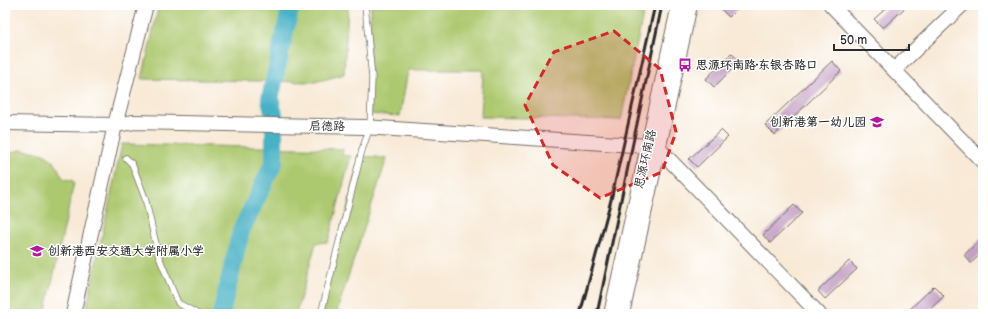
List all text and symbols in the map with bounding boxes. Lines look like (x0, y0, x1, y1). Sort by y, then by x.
scale bar (834, 26, 909, 52)
text: 50 m (840, 33, 867, 48)
bus stop icon: 思源环南路·东银杏路口 (677, 57, 693, 73)
place label: 思源环南路·东银杏路口 (696, 58, 818, 73)
school or university icon: 创新港第一幼儿园 (869, 114, 885, 130)
place label: 创新港第一幼儿园 (770, 115, 866, 130)
street label: 启德路 (309, 119, 345, 134)
street label: 思源环南路 (631, 128, 660, 190)
school or university icon: 创新港西安交通大学附属小学 (29, 243, 45, 259)
place label: 创新港西安交通大学附属小学 (48, 244, 204, 259)

